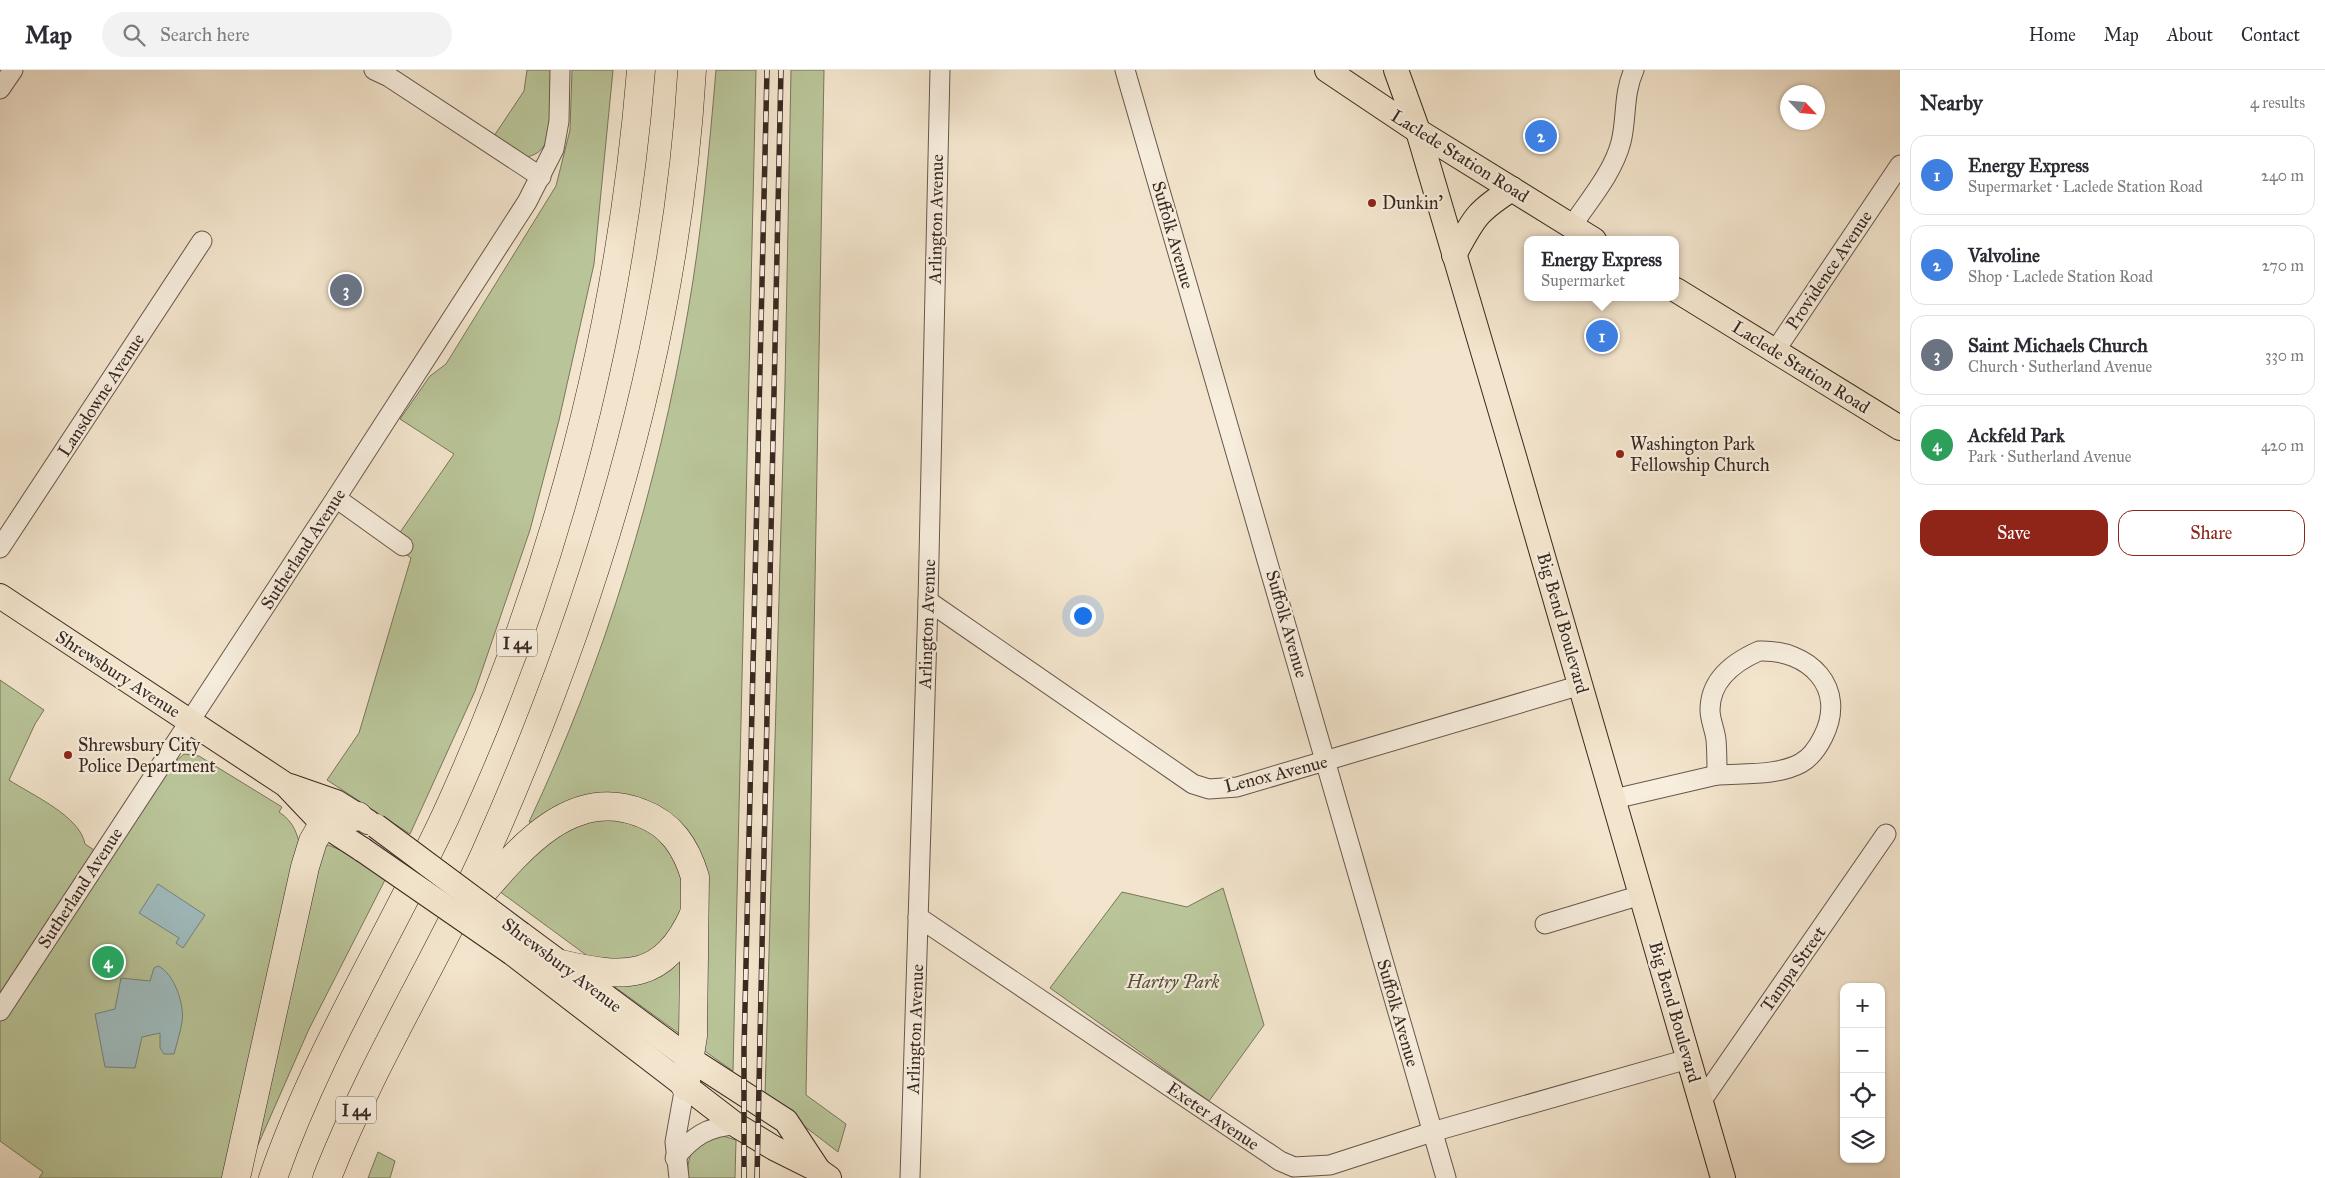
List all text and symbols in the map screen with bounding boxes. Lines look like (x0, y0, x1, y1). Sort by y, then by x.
search box (102, 12, 452, 57)
text: Map (25, 20, 72, 50)
icon: search (120, 21, 148, 49)
text: Search here (160, 23, 250, 46)
text: Home (2029, 24, 2076, 46)
text: Map (2104, 24, 2139, 46)
text: About (2167, 24, 2213, 46)
text: Contact (2241, 24, 2300, 46)
north arrow (1780, 85, 1825, 130)
text: Nearby (1920, 90, 1983, 116)
text: 4 results (2250, 93, 2305, 112)
street label: Laclede Station Road (1387, 105, 1533, 207)
pin: 2 (1525, 117, 1557, 155)
street label: Arlington Avenue (924, 154, 949, 285)
text: Energy Express (1968, 154, 2089, 177)
text: 1 (1934, 166, 1940, 185)
text: 240 m (2261, 166, 2304, 185)
text: Supermarket · Laclede Station Road (1968, 177, 2203, 196)
street label: Suffolk Avenue (1147, 179, 1199, 291)
place label: Dunkin' (1382, 192, 1443, 214)
marker: Dunkin' (1366, 197, 1378, 209)
street label: Providence Avenue (1781, 206, 1877, 334)
popup (1524, 236, 1679, 301)
text: Valvoline (1968, 244, 2040, 267)
text: Energy Express (1541, 248, 1662, 271)
text: 2 (1933, 256, 1941, 275)
text: 270 m (2262, 256, 2304, 275)
text: Shop · Laclede Station Road (1968, 267, 2153, 286)
pin: 3 (330, 271, 362, 309)
text: Supermarket (1541, 271, 1625, 290)
street label: Laclede Station Road (1728, 316, 1874, 418)
pin: 1 (1586, 317, 1618, 355)
street label: Lansdowne Avenue (53, 329, 149, 461)
text: Saint Michaels Church (1968, 334, 2148, 357)
text: 3 (1934, 346, 1940, 365)
text: 330 m (2265, 346, 2304, 365)
text: Church · Sutherland Avenue (1968, 357, 2152, 376)
text: Ackfeld Park (1968, 424, 2065, 447)
place label: Washington Park Fellowship Church (1630, 433, 1770, 476)
text: 4 (1933, 436, 1941, 455)
text: 420 m (2261, 436, 2304, 455)
text: Park · Sutherland Avenue (1968, 447, 2131, 466)
marker: Washington Park Fellowship Church (1614, 448, 1626, 460)
street label: Sutherland Avenue (256, 484, 350, 614)
button: Save (1920, 510, 2108, 556)
button: Share (2118, 510, 2305, 556)
street label: Big Bend Boulevard (1531, 550, 1594, 696)
street label: Arlington Avenue (914, 559, 941, 690)
street label: Suffolk Avenue (1261, 568, 1313, 680)
your location (1070, 603, 1096, 629)
street label: Shrewsbury Avenue (52, 626, 184, 722)
road number: I 44 (497, 630, 537, 656)
place label: Shrewsbury City Police Department (78, 734, 216, 777)
marker: Shrewsbury City Police Department (62, 749, 74, 761)
street label: Lenox Avenue (1222, 751, 1330, 797)
street label: Sutherland Avenue (33, 823, 127, 953)
street label: Shrewsbury Avenue (498, 913, 626, 1017)
street label: Tampa Street (1756, 922, 1831, 1016)
street label: Big Bend Boulevard (1643, 939, 1706, 1085)
pin: 4 (92, 943, 124, 981)
street label: Suffolk Avenue (1372, 957, 1424, 1069)
street label: Arlington Avenue (902, 964, 929, 1095)
park label: Hartry Park (1126, 971, 1219, 993)
map controls (1840, 983, 1885, 1163)
button: + (1840, 983, 1885, 1028)
button: − (1840, 1028, 1885, 1073)
button: locate (1840, 1073, 1885, 1118)
street label: Exeter Avenue (1163, 1077, 1263, 1155)
road number: I 44 (336, 1096, 376, 1124)
button: layers (1840, 1118, 1885, 1163)

